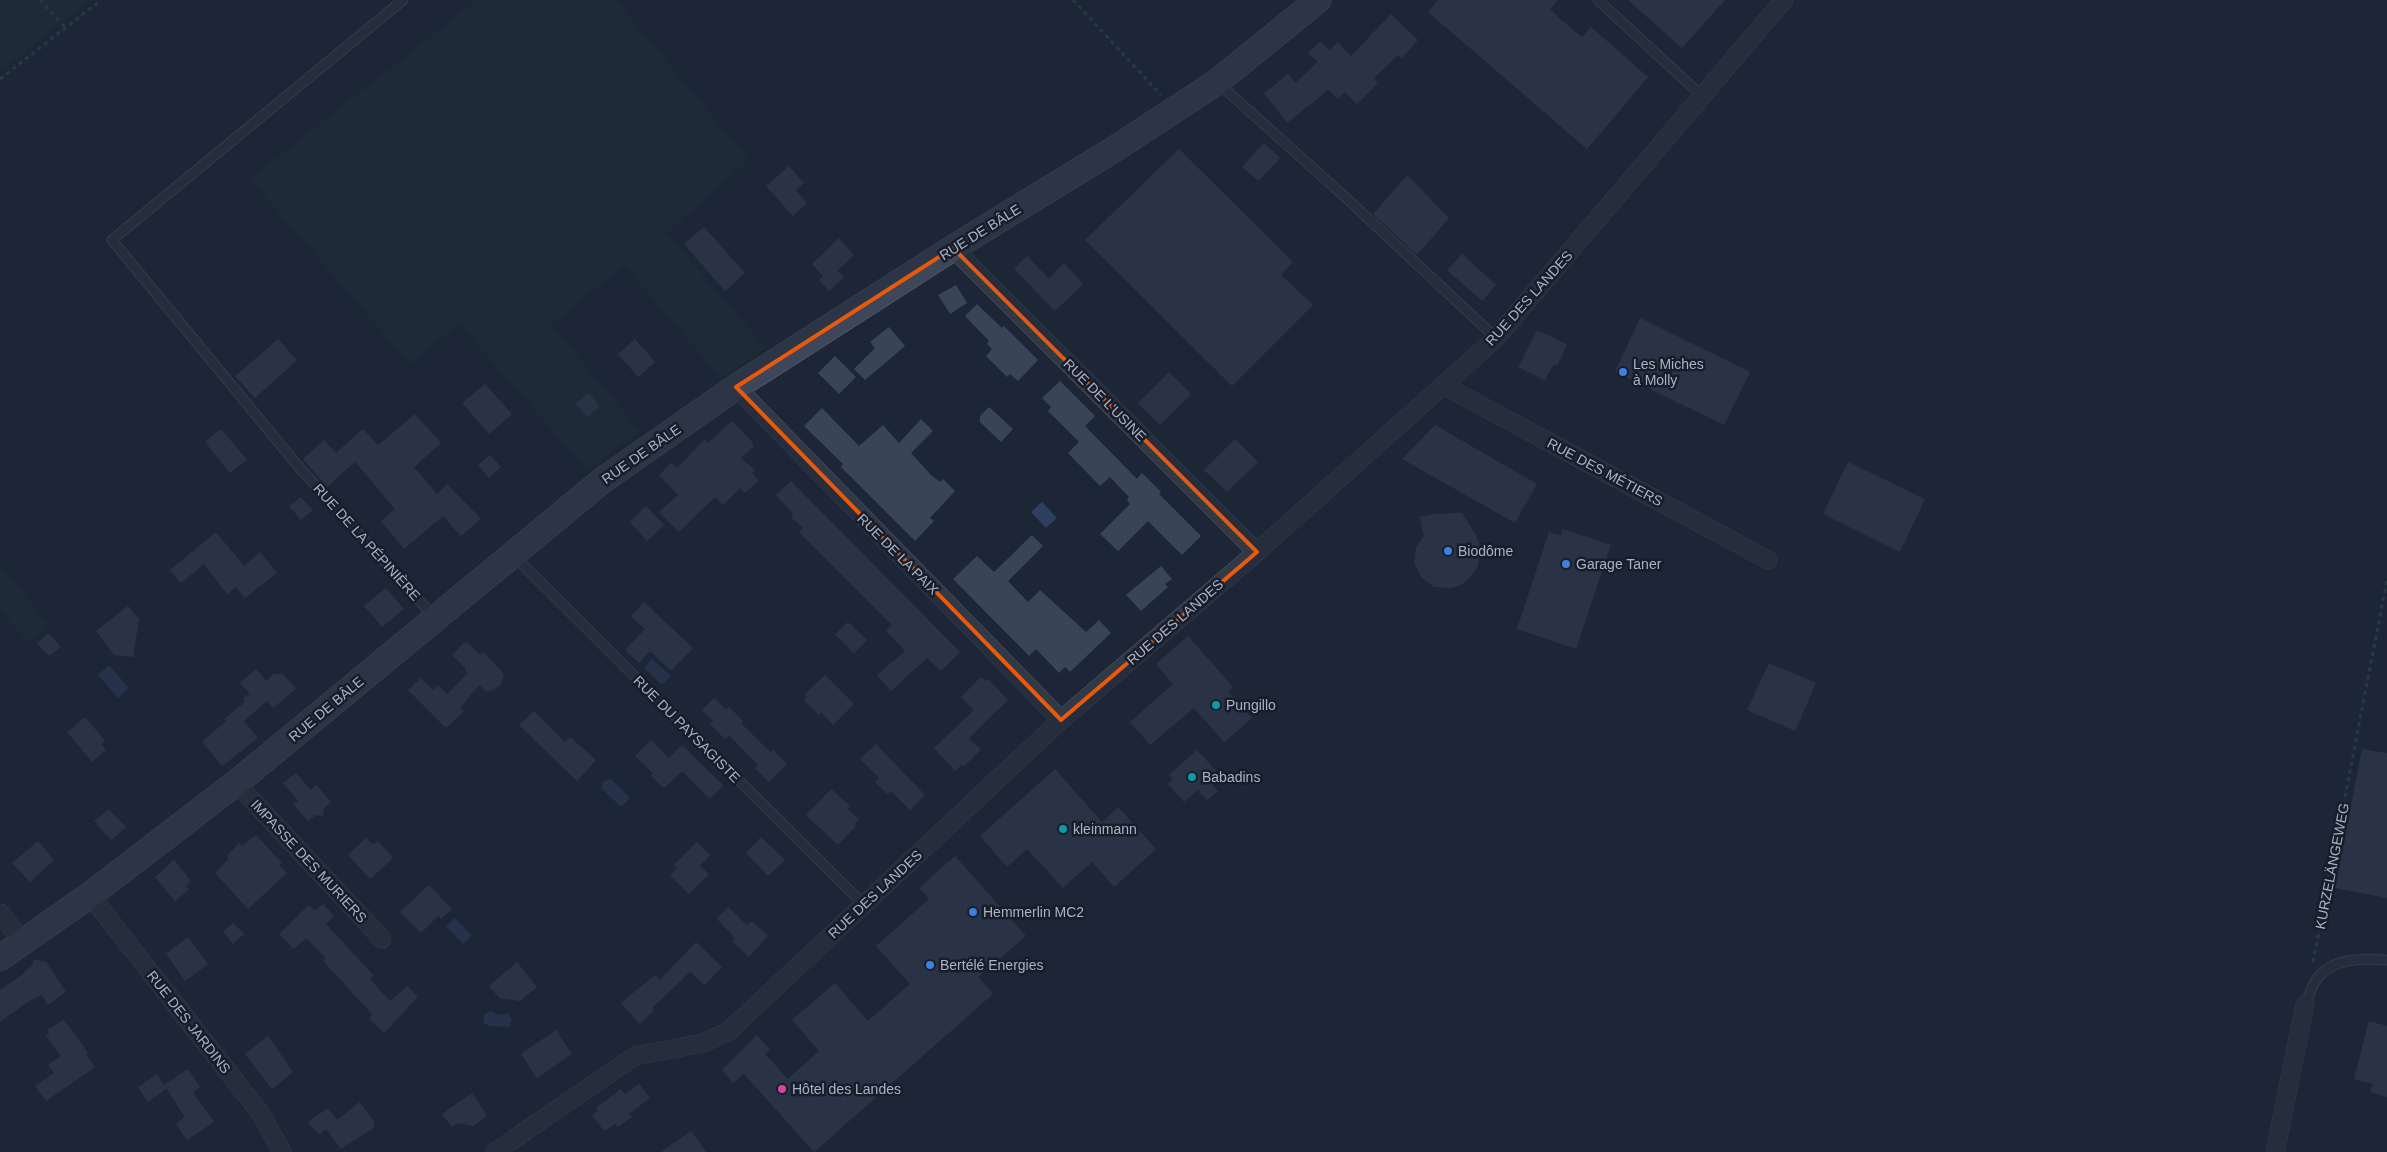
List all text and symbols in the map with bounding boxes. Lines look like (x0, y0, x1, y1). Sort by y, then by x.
street label: RUE DE BÂLE (936, 201, 1024, 263)
street label: RUE DES LANDES (1482, 247, 1576, 349)
street label: RUE DE L'USINE (1060, 355, 1150, 445)
place label: Les Miches à Molly (1633, 356, 1704, 388)
marker: Les Miches à Molly (1617, 366, 1629, 378)
street label: RUE DE BÂLE (598, 421, 684, 487)
street label: RUE DES MÉTIERS (1545, 435, 1665, 509)
street label: RUE DE LA PÉPINIÈRE (310, 480, 424, 604)
street label: RUE DE LA PAIX (854, 510, 942, 598)
place label: Biodôme (1458, 543, 1513, 559)
marker: Biodôme (1442, 545, 1454, 557)
place label: Garage Taner (1576, 556, 1662, 572)
marker: Garage Taner (1560, 558, 1572, 570)
street label: RUE DES LANDES (1124, 576, 1226, 668)
street label: RUE DU PAYSAGISTE (630, 672, 744, 786)
street label: RUE DE BÂLE (285, 673, 367, 745)
place label: Pungillo (1226, 697, 1276, 713)
marker: Pungillo (1210, 699, 1222, 711)
place label: Babadins (1202, 769, 1260, 785)
marker: Babadins (1186, 771, 1198, 783)
street label: IMPASSE DES MURIERS (248, 796, 370, 926)
street label: KURZELÄNGEWEG (2312, 801, 2352, 931)
place label: kleinmann (1073, 821, 1137, 837)
marker: kleinmann (1057, 823, 1069, 835)
street label: RUE DES LANDES (825, 846, 925, 942)
place label: Hemmerlin MC2 (983, 904, 1084, 920)
marker: Hemmerlin MC2 (967, 906, 979, 918)
place label: Bertélé Energies (940, 957, 1044, 973)
marker: Bertélé Energies (924, 959, 936, 971)
street label: RUE DES JARDINS (144, 967, 234, 1077)
place label: Hôtel des Landes (792, 1081, 901, 1097)
marker: Hôtel des Landes (776, 1083, 788, 1095)

